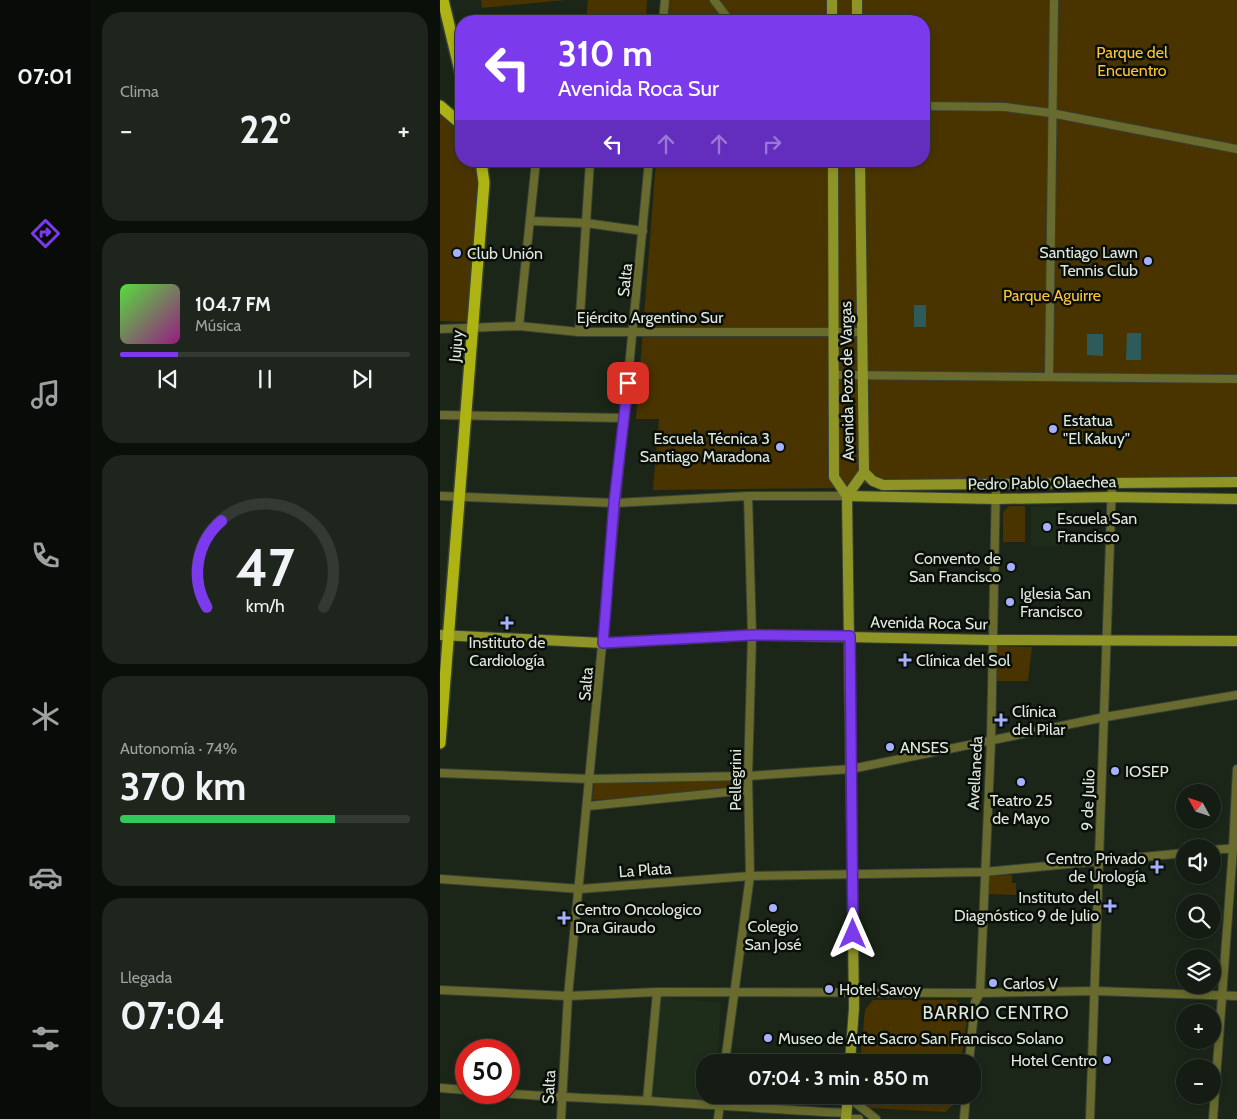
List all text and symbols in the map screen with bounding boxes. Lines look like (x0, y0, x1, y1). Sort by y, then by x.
text: 310 m (558, 32, 653, 75)
icon: left (475, 35, 540, 100)
park label: Parque del Encuentro (1096, 43, 1168, 80)
text: 07:01 (17, 63, 73, 90)
text: Avenida Roca Sur (558, 75, 719, 102)
text: Clima (120, 82, 159, 101)
text: 22° (239, 106, 291, 153)
text: − (120, 113, 132, 147)
text: + (398, 113, 410, 147)
icon: left (599, 130, 627, 158)
icon: ahead (652, 130, 680, 158)
icon: ahead (705, 130, 733, 158)
icon: right (758, 130, 786, 158)
icon: directions (28, 216, 63, 251)
place label: Santiago Lawn Tennis Club (1039, 243, 1138, 280)
place label: Club Unión (467, 244, 543, 263)
marker: Club Unión (451, 247, 463, 259)
marker: Santiago Lawn Tennis Club (1142, 255, 1154, 267)
street label: Salta (614, 262, 636, 298)
park label: Parque Aguirre (1003, 286, 1101, 305)
text: 104.7 FM (195, 293, 271, 316)
street label: Avenida Pozo de Vargas (836, 301, 858, 461)
street label: Ejército Argentino Sur (577, 308, 724, 327)
text: Música (195, 316, 241, 335)
street label: Jujuy (445, 329, 467, 364)
pin (607, 362, 649, 404)
icon: previous (154, 365, 182, 393)
icon: pause (251, 365, 279, 393)
icon: next (348, 365, 376, 393)
icon: arrive (614, 369, 642, 397)
icon: music (28, 377, 63, 412)
place label: Estatua "El Kakuy" (1063, 411, 1130, 448)
marker: Estatua "El Kakuy" (1047, 423, 1059, 435)
place label: Escuela Técnica 3 Santiago Maradona (640, 429, 770, 466)
marker: Escuela Técnica 3 Santiago Maradona (774, 441, 786, 453)
street label: Pedro Pablo Olaechea (968, 472, 1117, 494)
place label: Escuela San Francisco (1057, 509, 1137, 546)
marker: Escuela San Francisco (1041, 521, 1053, 533)
text: 47 (236, 536, 295, 599)
icon: phone (28, 538, 63, 573)
place label: Convento de San Francisco (909, 549, 1001, 586)
marker: Convento de San Francisco (1005, 561, 1017, 573)
place label: Iglesia San Francisco (1020, 584, 1091, 621)
text: km/h (245, 595, 285, 616)
marker: Iglesia San Francisco (1004, 596, 1016, 608)
street label: Avenida Roca Sur (870, 612, 989, 634)
marker: Instituto de Cardiología (500, 616, 514, 630)
place label: Instituto de Cardiología (469, 633, 545, 670)
place label: Clínica del Sol (916, 651, 1010, 670)
marker: Clínica del Sol (898, 653, 912, 667)
street label: Salta (575, 666, 597, 702)
icon: climate (28, 699, 63, 734)
place label: Clínica del Pilar (1012, 702, 1066, 739)
marker: Clínica del Pilar (994, 713, 1008, 727)
street label: Avellaneda (964, 735, 986, 811)
place label: ANSES (900, 738, 949, 757)
text: Autonomía · 74% (120, 739, 237, 758)
marker: ANSES (884, 741, 896, 753)
street label: Pellegrini (726, 749, 745, 811)
place label: IOSEP (1125, 762, 1169, 781)
text: 370 km (120, 763, 246, 810)
marker: IOSEP (1109, 765, 1121, 777)
street label: 9 de Julio (1077, 769, 1099, 831)
marker: Teatro 25 de Mayo (1015, 776, 1027, 788)
north arrow (1176, 784, 1221, 829)
map controls (1176, 784, 1221, 1104)
place label: Teatro 25 de Mayo (990, 791, 1052, 828)
button: sound (1176, 839, 1221, 884)
place label: Centro Privado de Urología (1046, 849, 1146, 886)
street label: La Plata (618, 859, 672, 881)
icon: car (28, 860, 63, 895)
marker: Centro Privado de Urología (1150, 860, 1164, 874)
place label: Instituto del Diagnóstico 9 de Julio (954, 888, 1099, 925)
button: search (1176, 894, 1221, 939)
marker: Instituto del Diagnóstico 9 de Julio (1103, 899, 1117, 913)
place label: Centro Oncologico Dra Giraudo (575, 900, 702, 937)
marker: Colegio San José (767, 902, 779, 914)
position arrow (826, 907, 878, 959)
marker: Centro Oncologico Dra Giraudo (557, 911, 571, 925)
place label: Colegio San José (744, 917, 802, 954)
button: layers (1176, 949, 1221, 994)
text: Llegada (120, 968, 172, 987)
place label: Carlos V (1003, 974, 1058, 993)
marker: Carlos V (987, 977, 999, 989)
place label: Hotel Savoy (839, 980, 921, 999)
marker: Hotel Savoy (823, 983, 835, 995)
text: 07:04 (120, 992, 225, 1039)
district label: BARRIO CENTRO (922, 1002, 1070, 1024)
button: + (1176, 1004, 1221, 1049)
icon: filters (28, 1021, 63, 1056)
place label: Museo de Arte Sacro San Francisco Solano (778, 1029, 1064, 1048)
marker: Museo de Arte Sacro San Francisco Solano (762, 1032, 774, 1044)
speed limit sign: 50 (455, 1039, 520, 1104)
place label: Hotel Centro (1011, 1051, 1097, 1070)
marker: Hotel Centro (1101, 1054, 1113, 1066)
button: − (1176, 1059, 1221, 1104)
text: 07:04 · 3 min · 850 m (748, 1067, 929, 1090)
street label: Salta (539, 1069, 559, 1104)

